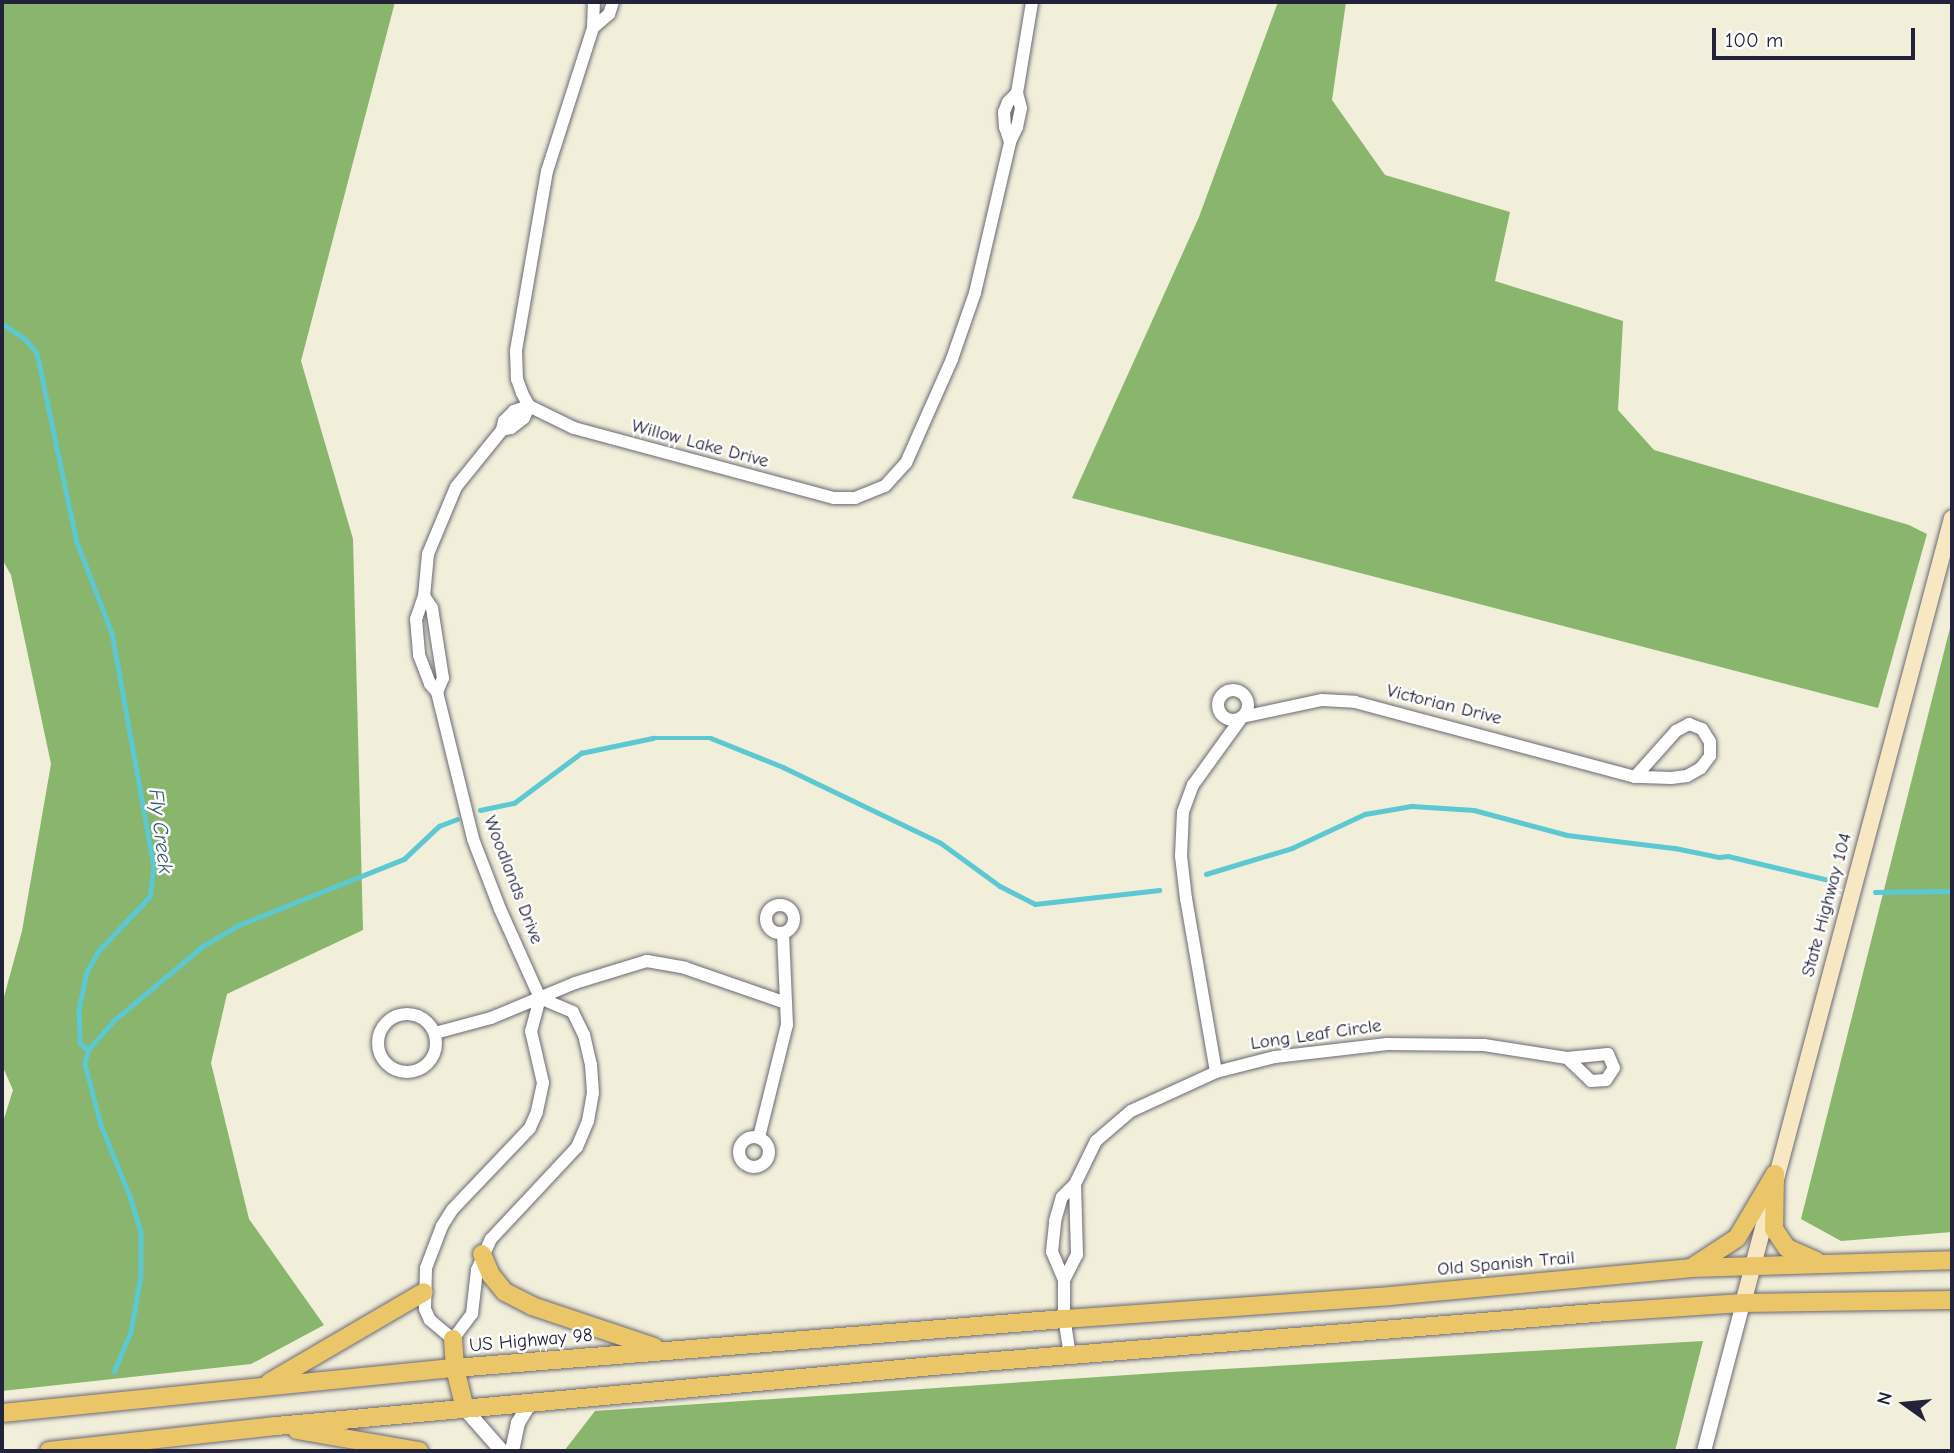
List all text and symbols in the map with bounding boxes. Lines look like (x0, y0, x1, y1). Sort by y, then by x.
scale bar (1716, 14, 1919, 58)
text: 100 m (1725, 28, 1783, 52)
street label: Willow Lake Drive (629, 415, 771, 473)
street label: Victorian Drive (1384, 680, 1504, 730)
water label: Fly Creek (143, 787, 179, 875)
street label: Woodlands Drive (478, 813, 548, 947)
street label: State Highway 104 (1797, 830, 1857, 980)
street label: Long Leaf Circle (1249, 1015, 1383, 1055)
street label: Old Spanish Trail (1436, 1247, 1576, 1281)
street label: US Highway 98 (468, 1324, 594, 1358)
north arrow (1870, 1369, 1940, 1439)
text: N (1872, 1390, 1897, 1407)

